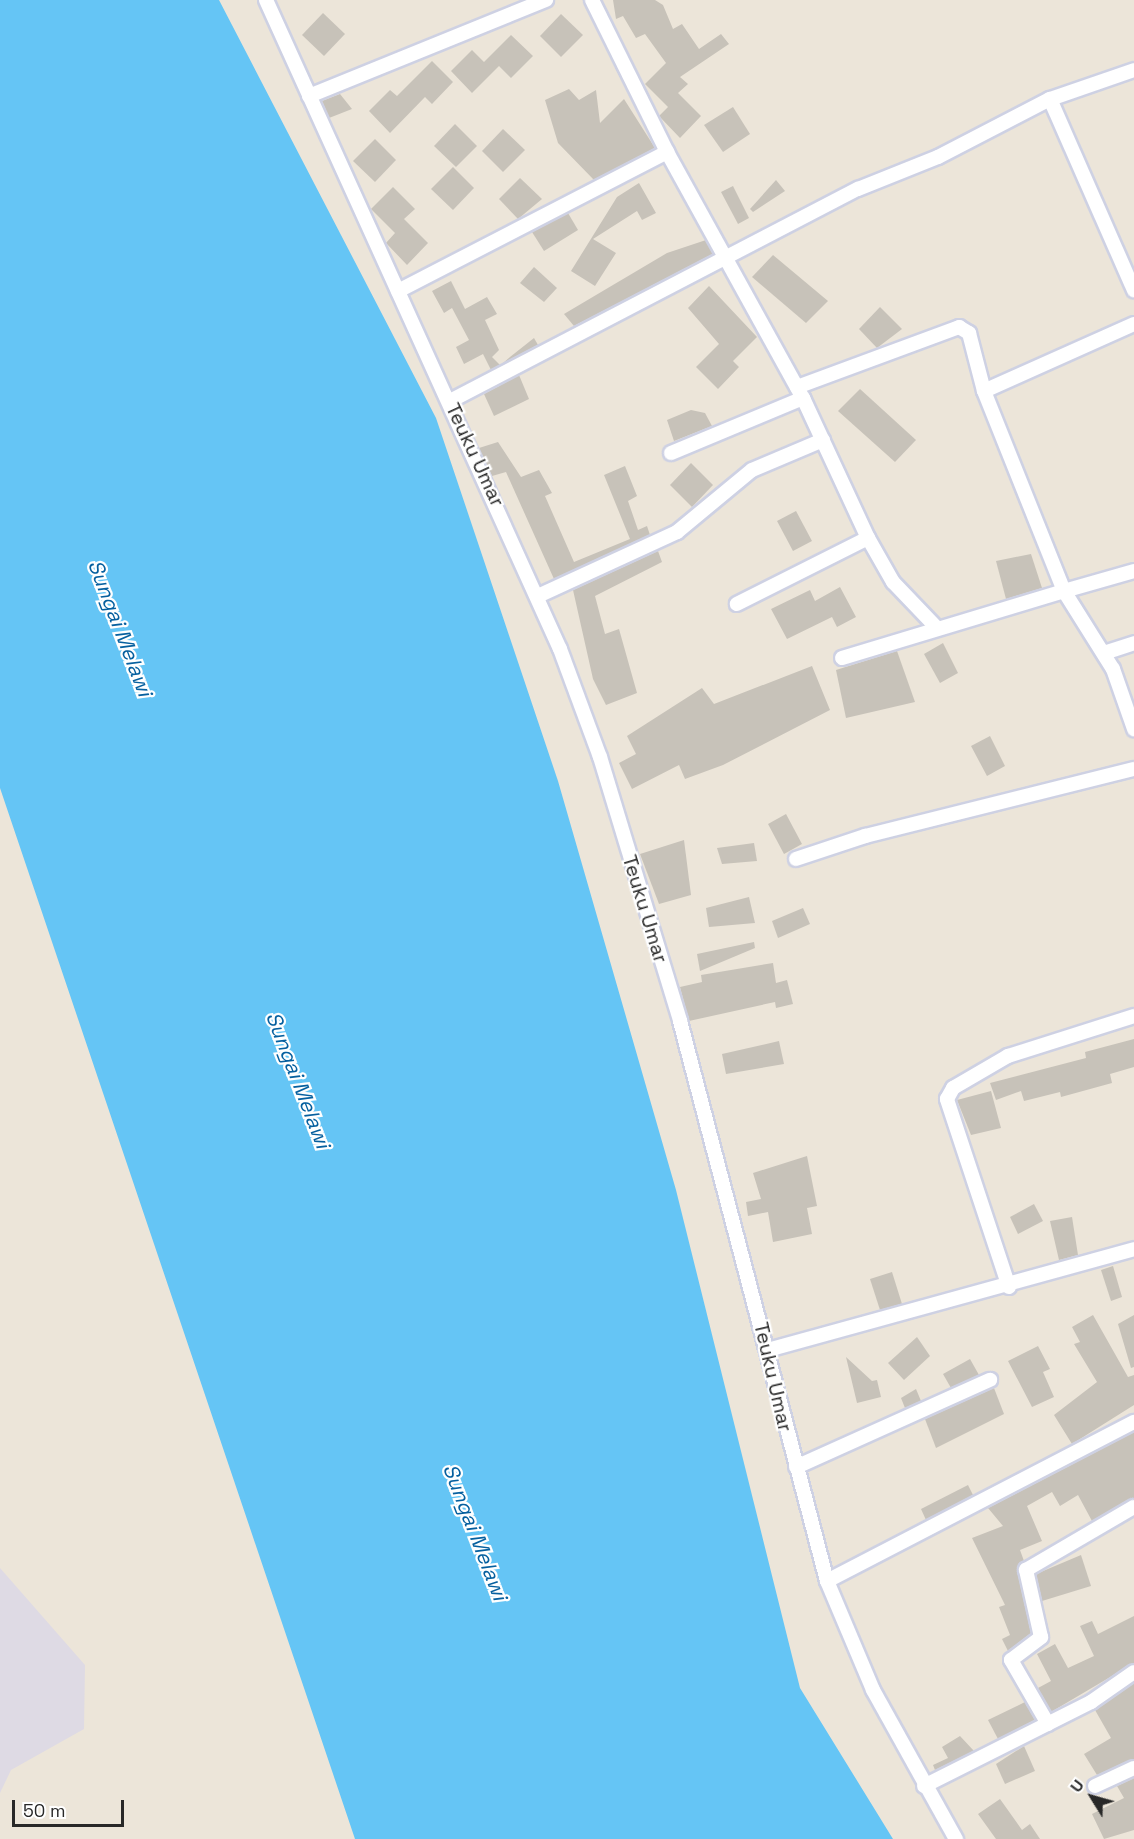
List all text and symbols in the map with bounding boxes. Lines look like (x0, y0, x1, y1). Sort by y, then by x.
street label: Teuku Umar (441, 399, 509, 511)
water label: Sungai Melawi (82, 556, 158, 700)
street label: Teuku Umar (617, 852, 673, 966)
water label: Sungai Melawi (260, 1008, 336, 1152)
street label: Teuku Umar (749, 1320, 797, 1434)
water label: Sungai Melawi (437, 1460, 513, 1604)
north arrow (1062, 1767, 1122, 1827)
text: U (1066, 1775, 1089, 1796)
scale bar (15, 1788, 128, 1826)
text: 50 m (23, 1799, 65, 1822)

